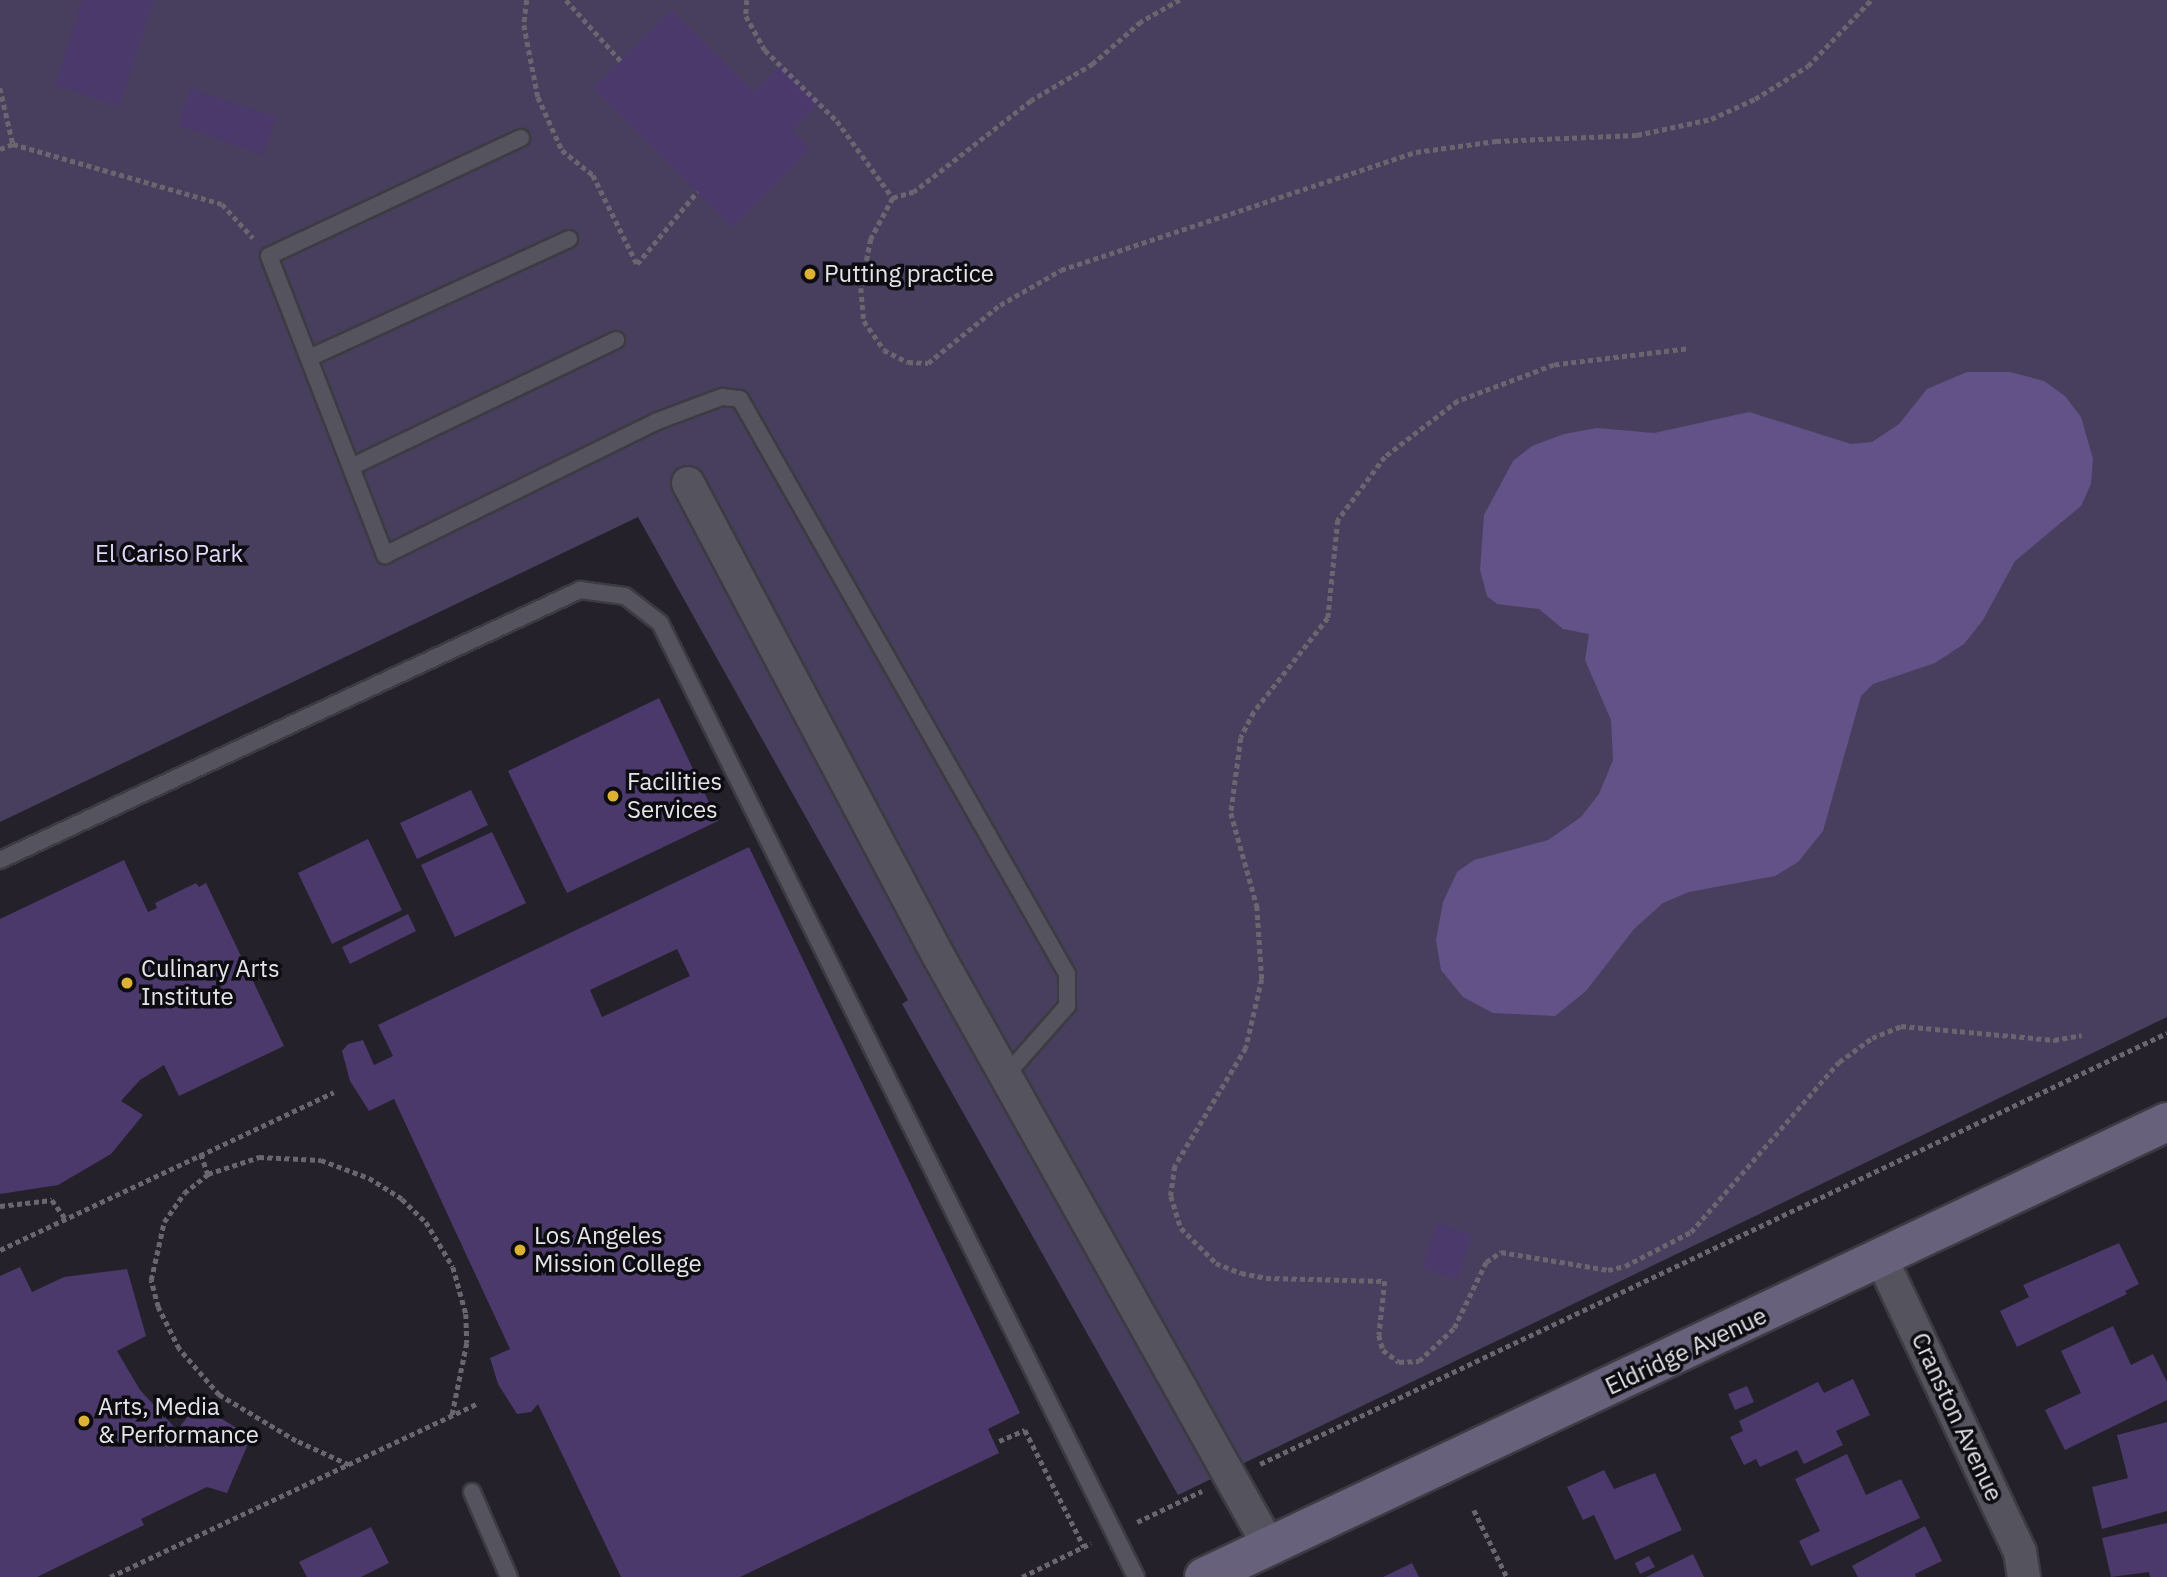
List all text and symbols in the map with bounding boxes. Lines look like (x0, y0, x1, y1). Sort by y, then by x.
place label: Putting practice (824, 260, 994, 288)
marker: Putting practice (802, 266, 818, 282)
park label: El Cariso Park (95, 540, 243, 568)
place label: Facilities Services (627, 768, 722, 824)
marker: Facilities Services (605, 788, 621, 804)
place label: Culinary Arts Institute (141, 955, 280, 1011)
marker: Culinary Arts Institute (119, 975, 135, 991)
place label: Los Angeles Mission College (534, 1222, 702, 1278)
marker: Los Angeles Mission College (512, 1242, 528, 1258)
street label: Eldridge Avenue (1601, 1301, 1771, 1401)
street label: Cranston Avenue (1905, 1328, 2009, 1506)
place label: Arts, Media & Performance (98, 1393, 259, 1449)
marker: Arts, Media & Performance (76, 1413, 92, 1429)

